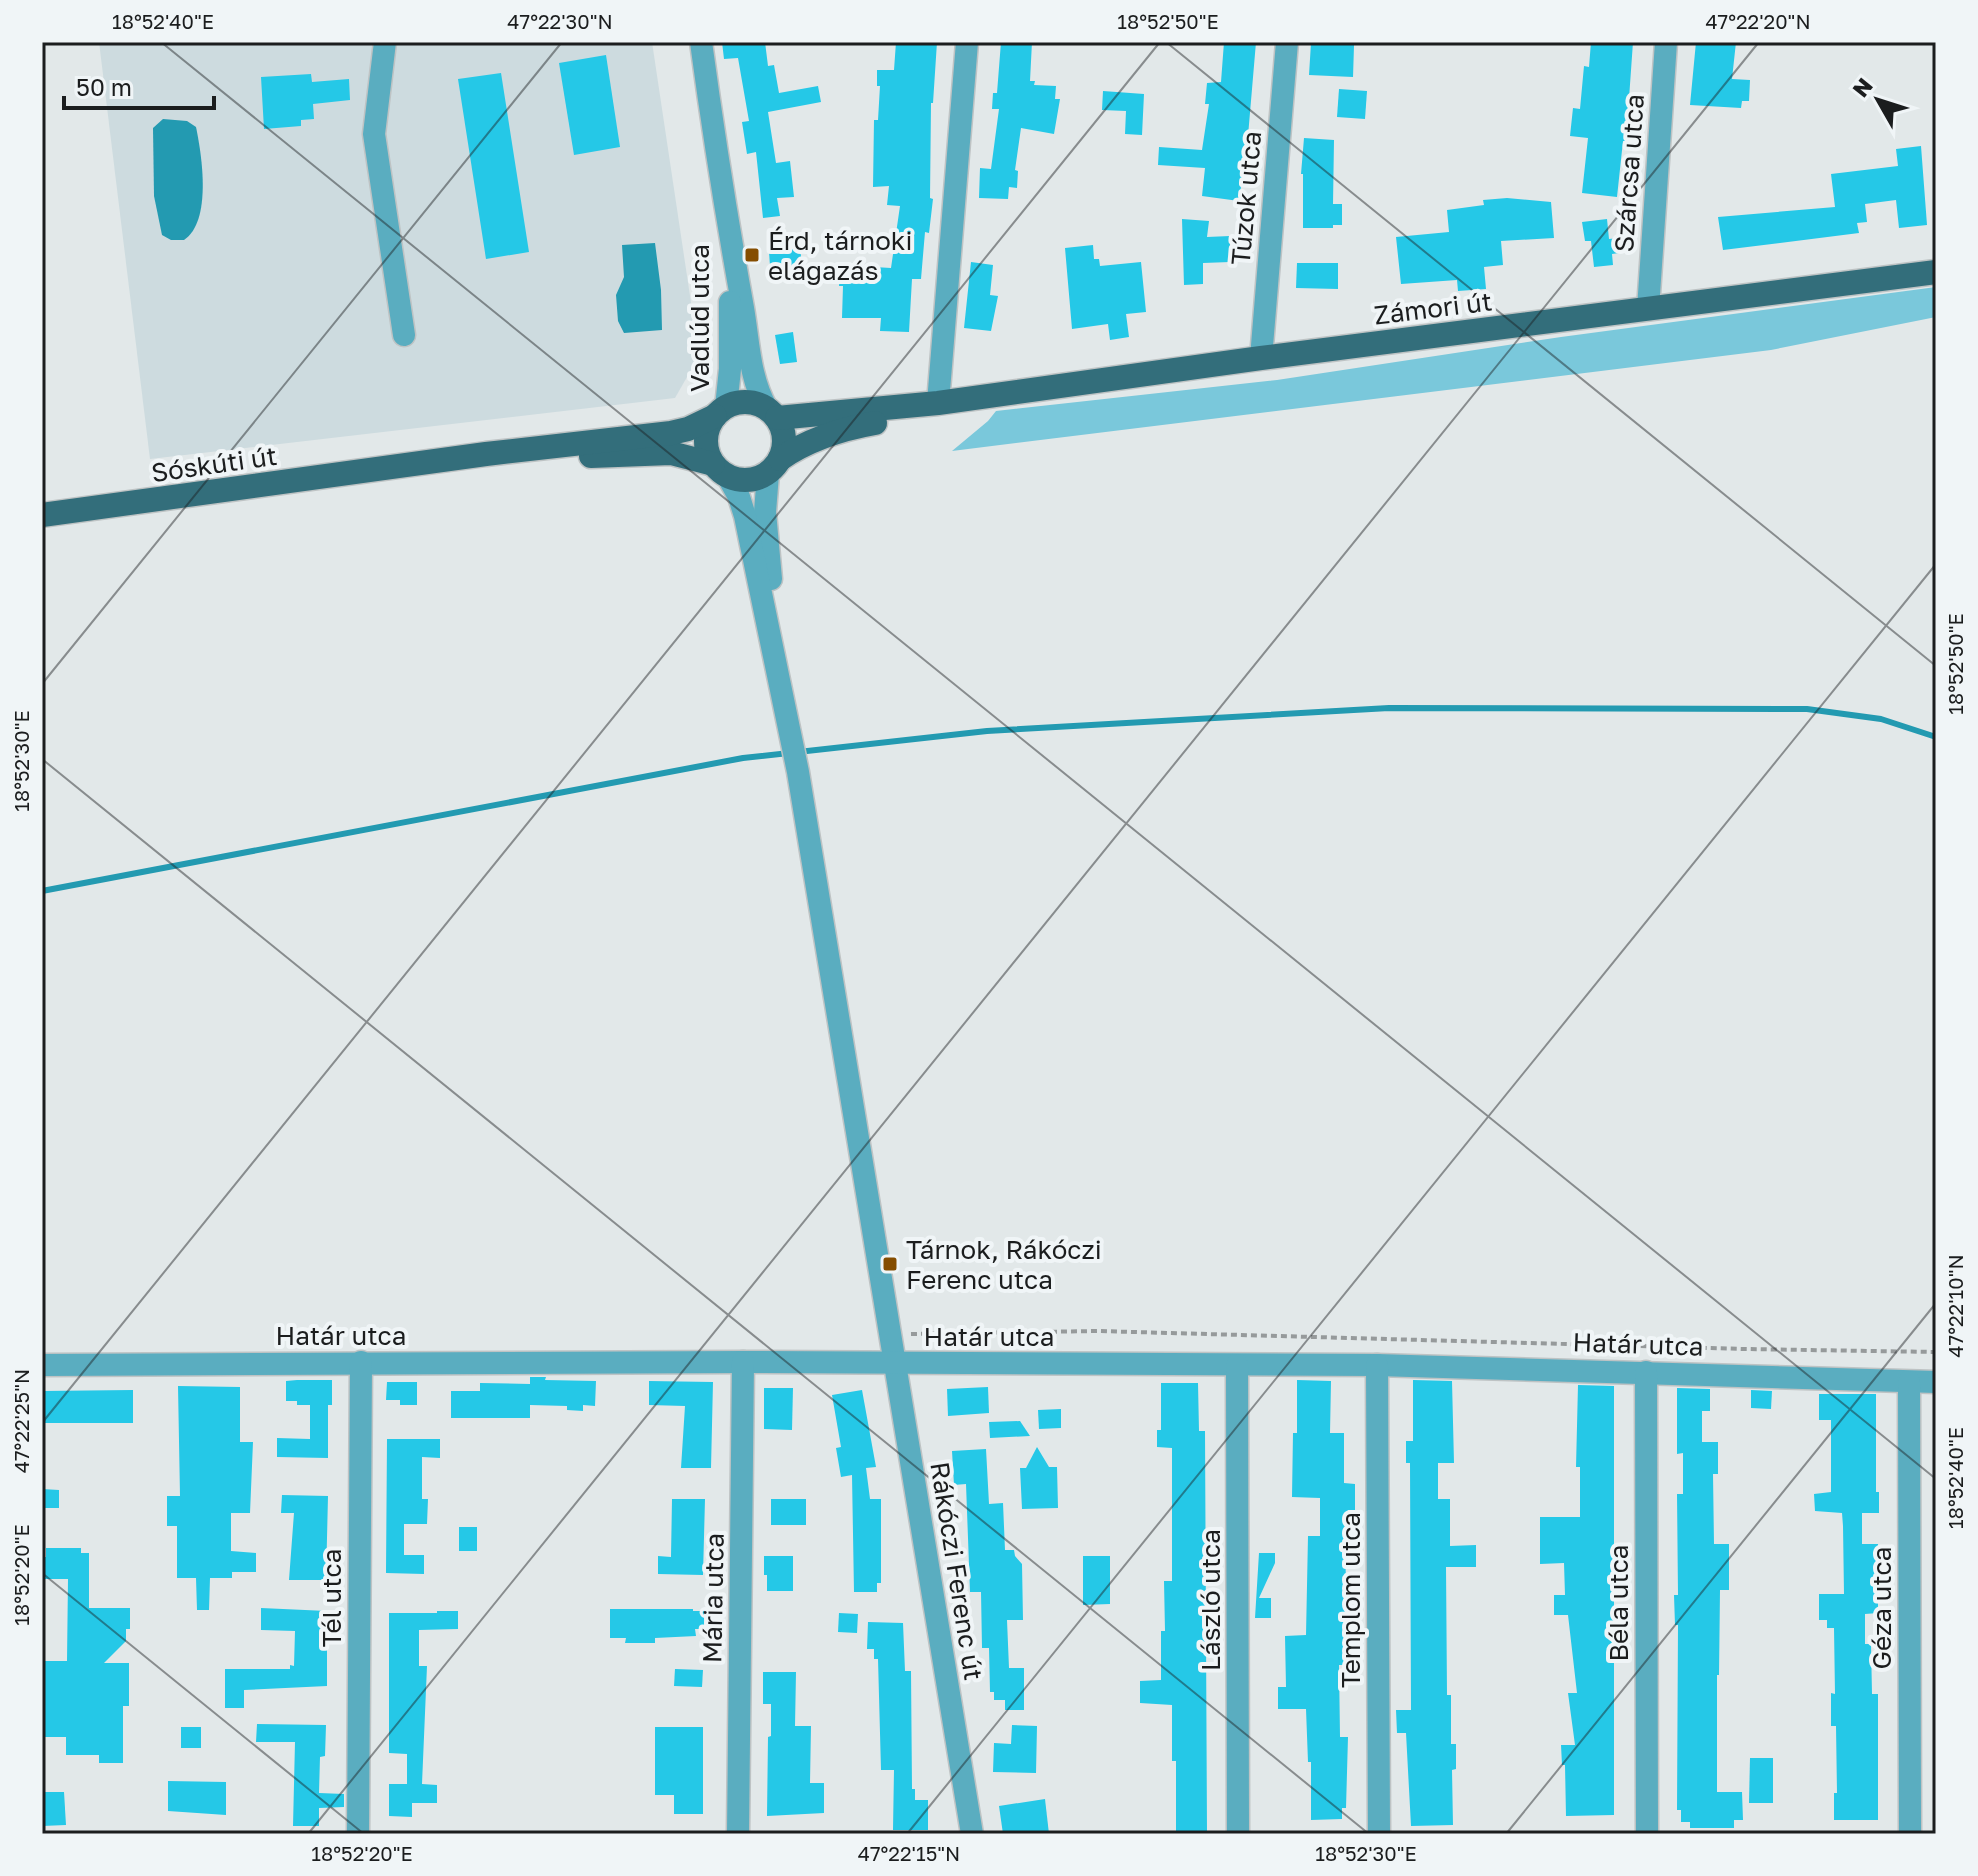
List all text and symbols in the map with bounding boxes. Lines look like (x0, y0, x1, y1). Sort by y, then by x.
text: 18°52'40"E (112, 9, 214, 33)
text: 47°22'30"N (507, 9, 613, 33)
text: 18°52'50"E (1117, 9, 1219, 33)
text: 47°22'20"N (1705, 9, 1811, 33)
scale bar (64, 60, 214, 110)
north arrow (1838, 60, 1918, 140)
text: 50 m (76, 72, 132, 101)
text: N (1846, 72, 1878, 102)
street label: Szárcsa utca (1608, 93, 1650, 253)
street label: Túzok utca (1225, 130, 1267, 266)
place label: Érd, tárnoki elágazás (768, 225, 913, 286)
street label: Vadlúd utca (684, 244, 715, 392)
marker: Érd, tárnoki elágazás (743, 246, 761, 264)
street label: Zámori út (1372, 285, 1494, 331)
street label: Sóskúti út (149, 440, 279, 488)
text: 18°52'50"E (1943, 613, 1967, 715)
text: 18°52'30"E (9, 710, 33, 812)
place label: Tárnok, Rákóczi Ferenc utca (906, 1234, 1102, 1295)
text: 47°22'10"N (1943, 1254, 1967, 1358)
marker: Tárnok, Rákóczi Ferenc utca (881, 1255, 899, 1273)
street label: Határ utca (276, 1320, 406, 1351)
street label: Határ utca (924, 1321, 1054, 1352)
street label: Határ utca (1572, 1326, 1704, 1362)
text: 47°22'25"N (9, 1369, 33, 1473)
text: 18°52'40"E (1943, 1427, 1967, 1529)
street label: Rákóczi Ferenc út (924, 1460, 990, 1682)
street label: Templom utca (1335, 1512, 1366, 1688)
text: 18°52'20"E (9, 1524, 33, 1626)
street label: László utca (1195, 1529, 1226, 1671)
street label: Mária utca (696, 1533, 730, 1663)
street label: Béla utca (1603, 1544, 1634, 1662)
street label: Géza utca (1866, 1547, 1897, 1669)
street label: Tél utca (316, 1549, 347, 1647)
text: 18°52'20"E (311, 1841, 413, 1865)
text: 47°22'15"N (858, 1841, 960, 1865)
text: 18°52'30"E (1315, 1841, 1417, 1865)

